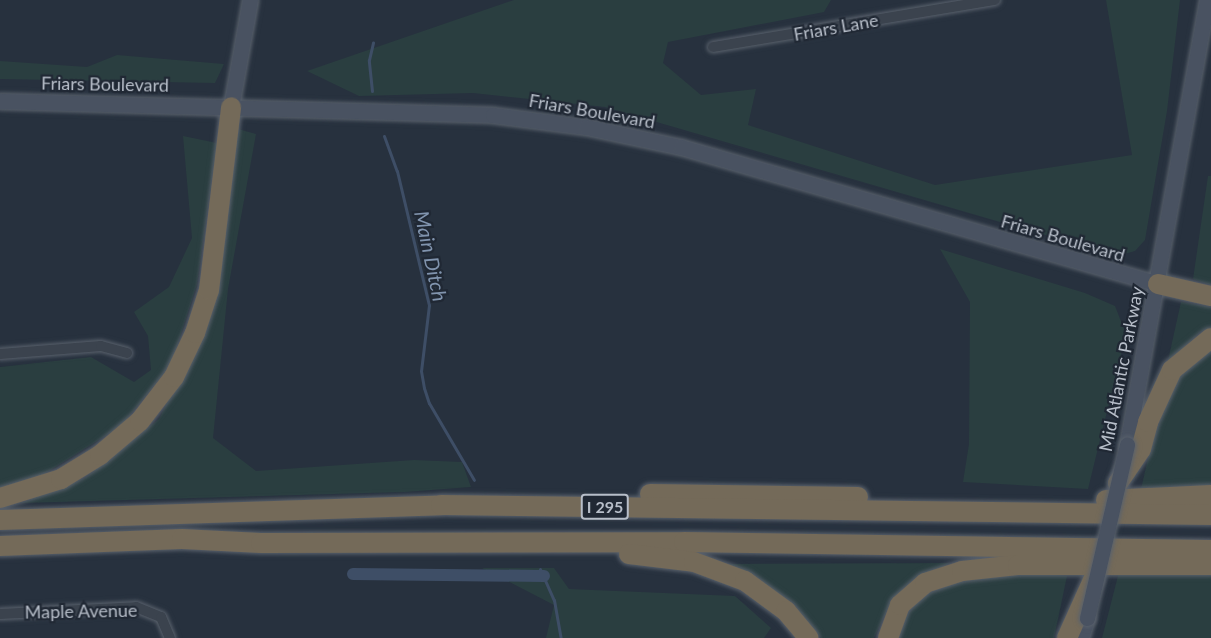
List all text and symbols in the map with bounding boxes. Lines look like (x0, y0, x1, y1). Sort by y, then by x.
street label: Friars Lane (792, 9, 880, 45)
street label: Friars Boulevard (41, 72, 169, 96)
street label: Friars Boulevard (527, 89, 657, 133)
water label: Main Ditch (410, 208, 452, 304)
street label: Friars Boulevard (999, 210, 1127, 266)
street label: Mid Atlantic Parkway (1094, 284, 1148, 454)
road number: I 295 (580, 494, 630, 520)
street label: Maple Avenue (24, 599, 138, 623)

